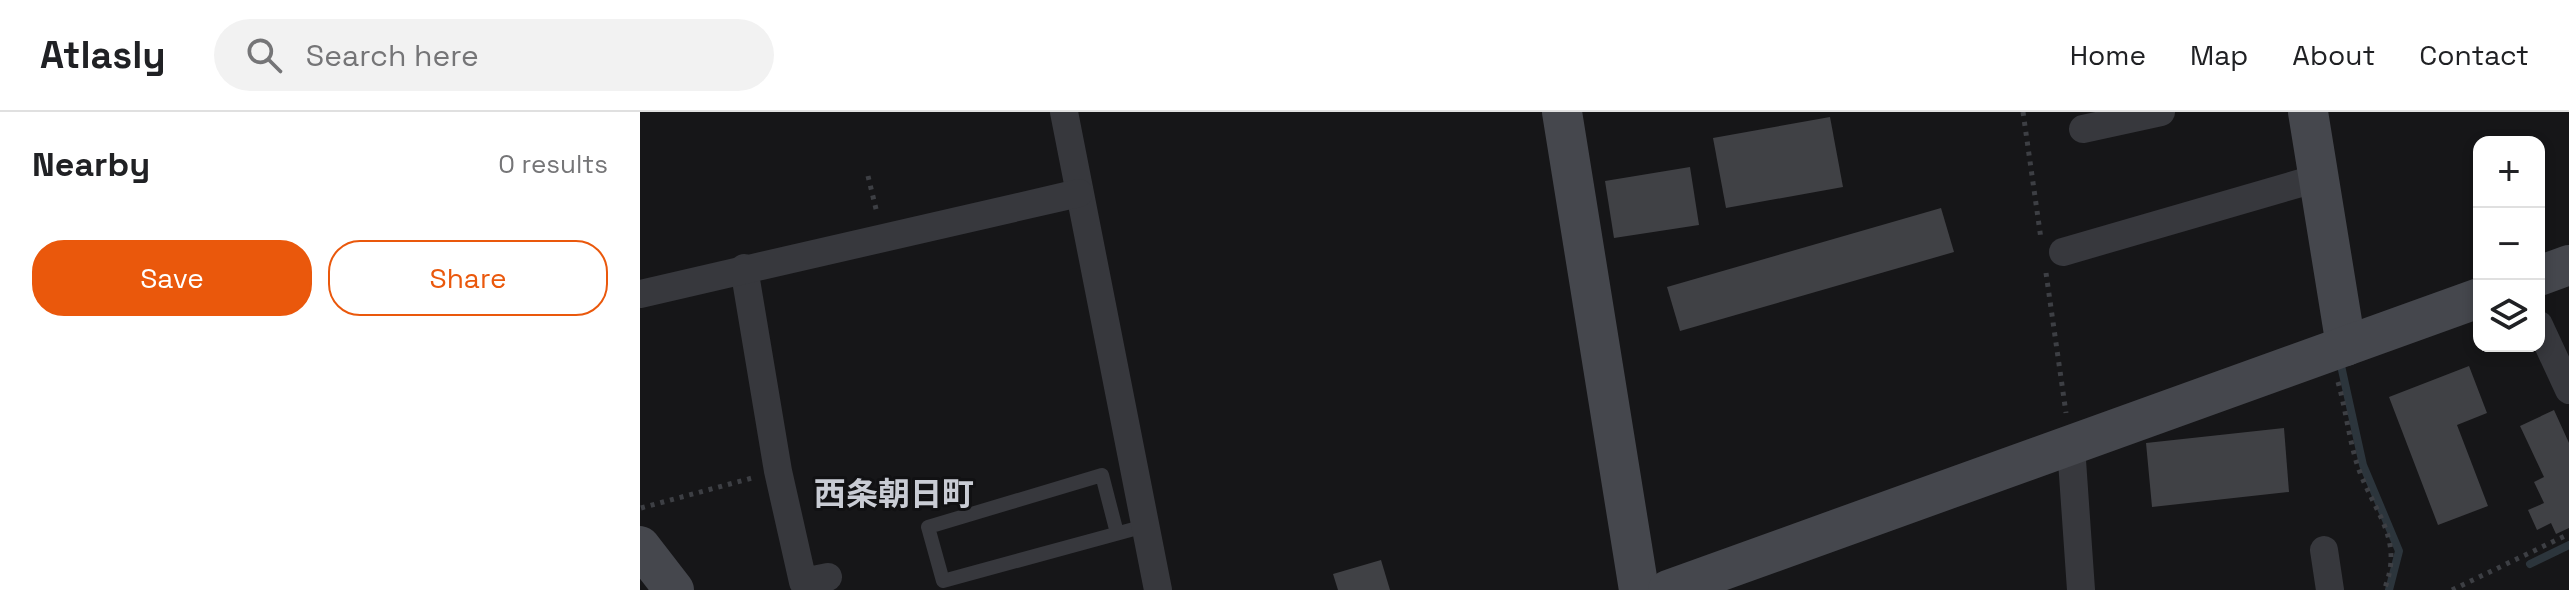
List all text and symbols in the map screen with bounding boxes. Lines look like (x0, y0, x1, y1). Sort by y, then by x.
search box (214, 19, 774, 91)
text: Atlasly (40, 31, 166, 79)
icon: search (242, 33, 286, 77)
text: Search here (306, 36, 479, 75)
text: Home (2070, 37, 2146, 73)
text: Map (2190, 37, 2248, 73)
text: About (2292, 37, 2375, 73)
text: Contact (2419, 37, 2529, 73)
map controls (2473, 136, 2545, 352)
button: + (2473, 136, 2545, 208)
text: Nearby (32, 143, 150, 186)
text: 0 results (498, 147, 608, 181)
button: − (2473, 208, 2545, 280)
button: Save (32, 240, 312, 316)
button: Share (328, 240, 608, 316)
button: layers (2473, 280, 2545, 352)
district label: 西条朝日町 (814, 474, 974, 514)

